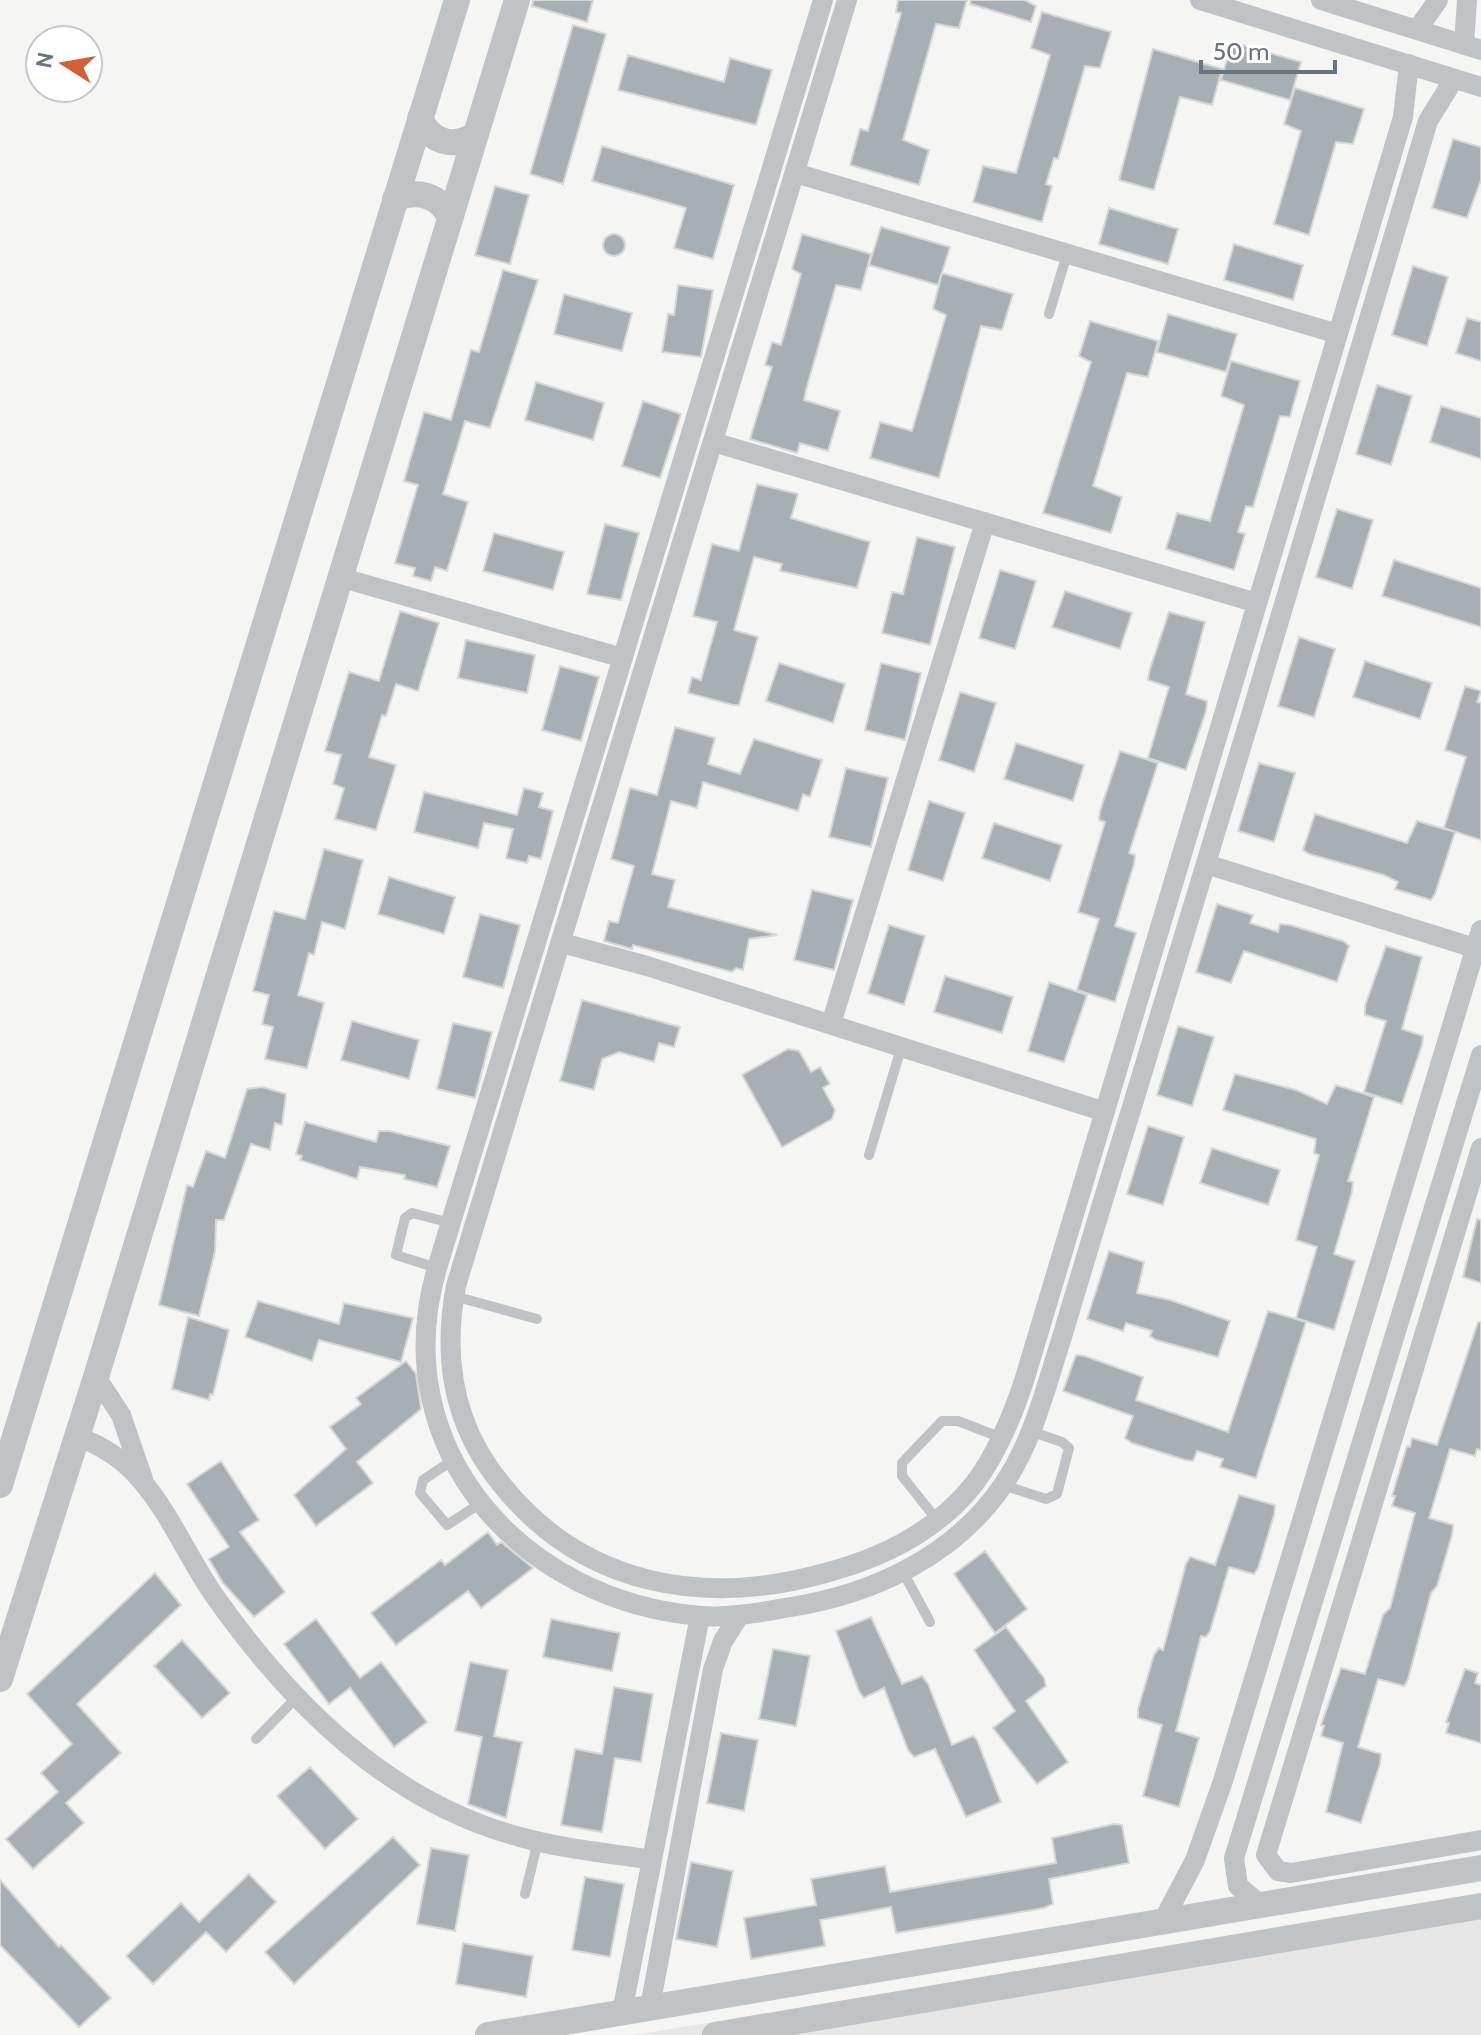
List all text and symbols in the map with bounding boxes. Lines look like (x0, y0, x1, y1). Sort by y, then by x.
north arrow (24, 24, 104, 104)
scale bar (1201, 24, 1335, 74)
text: 50 m (1213, 37, 1269, 66)
text: N (30, 50, 60, 70)

